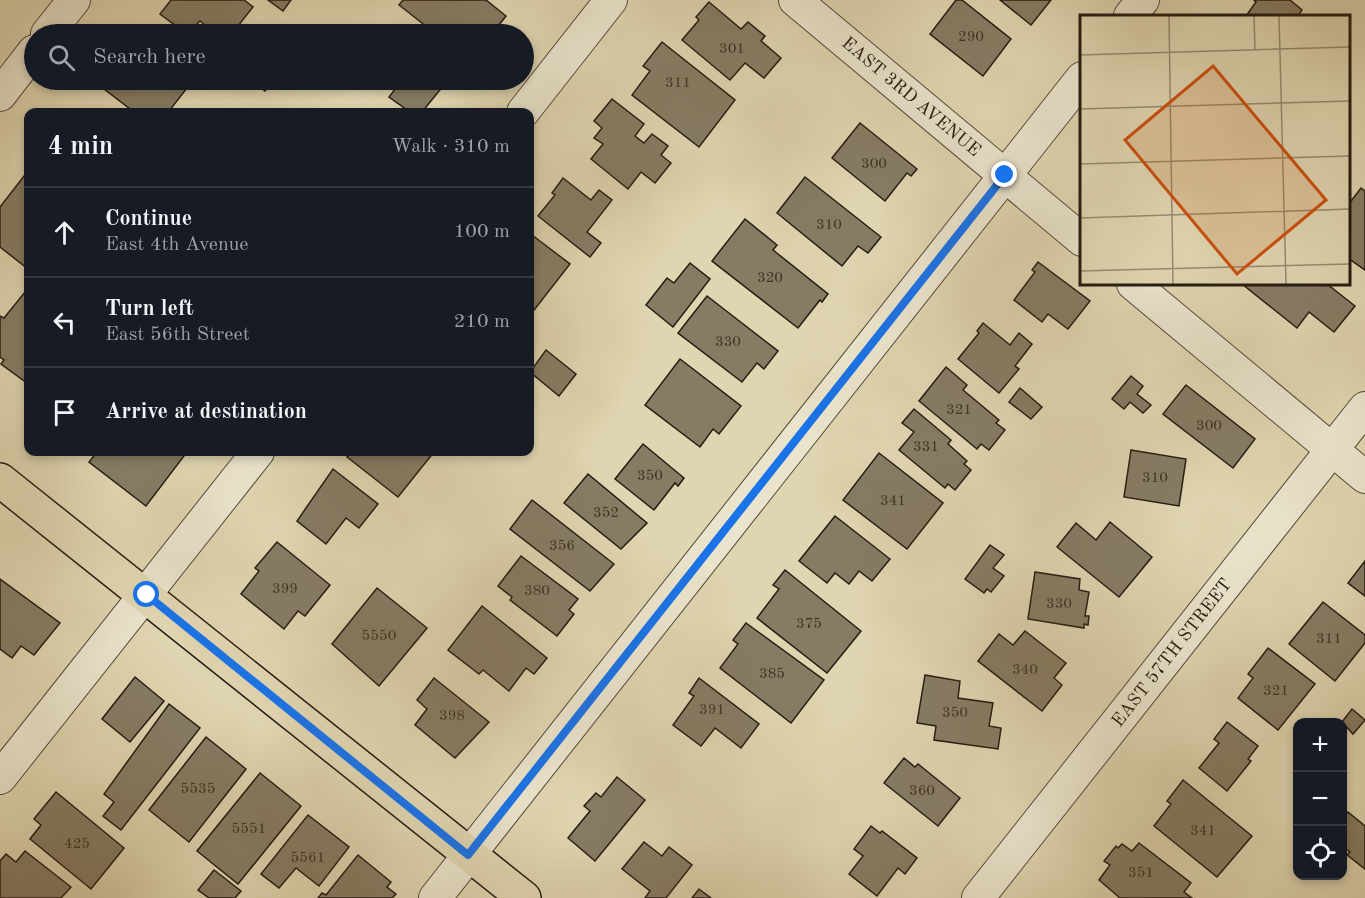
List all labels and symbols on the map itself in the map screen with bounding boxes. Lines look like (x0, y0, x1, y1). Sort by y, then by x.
inset map (1080, 15, 1350, 285)
house number: 290 (958, 30, 984, 45)
street label: EAST 3RD AVENUE (838, 34, 984, 160)
house number: 301 (719, 42, 745, 57)
house number: 311 (665, 76, 691, 91)
house number: 300 (861, 157, 887, 172)
route end (991, 161, 1017, 187)
house number: 310 (816, 218, 842, 233)
house number: 320 (757, 271, 783, 286)
house number: 330 (715, 335, 741, 350)
house number: 321 (946, 403, 972, 418)
house number: 300 (1196, 419, 1222, 434)
house number: 331 (913, 440, 939, 455)
house number: 350 (637, 469, 663, 484)
house number: 310 (1142, 471, 1168, 486)
house number: 341 (880, 494, 906, 509)
house number: 352 (593, 506, 619, 521)
house number: 356 (549, 539, 575, 554)
street label: EAST 57TH STREET (1109, 575, 1235, 731)
route start (133, 581, 159, 607)
house number: 399 (272, 582, 298, 597)
house number: 380 (524, 584, 550, 599)
house number: 330 (1046, 597, 1072, 612)
house number: 375 (796, 617, 822, 632)
house number: 5550 (362, 629, 396, 644)
house number: 311 (1316, 632, 1342, 647)
house number: 340 (1012, 663, 1038, 678)
house number: 385 (759, 667, 785, 682)
house number: 321 (1263, 684, 1289, 699)
house number: 391 (699, 703, 725, 718)
house number: 350 (942, 706, 968, 721)
house number: 398 (439, 709, 465, 724)
house number: 5535 (181, 782, 215, 797)
house number: 360 (909, 784, 935, 799)
house number: 5551 (232, 822, 266, 837)
house number: 341 (1190, 824, 1216, 839)
house number: 425 (64, 837, 90, 852)
house number: 5561 (291, 851, 325, 866)
house number: 351 (1128, 866, 1154, 881)

